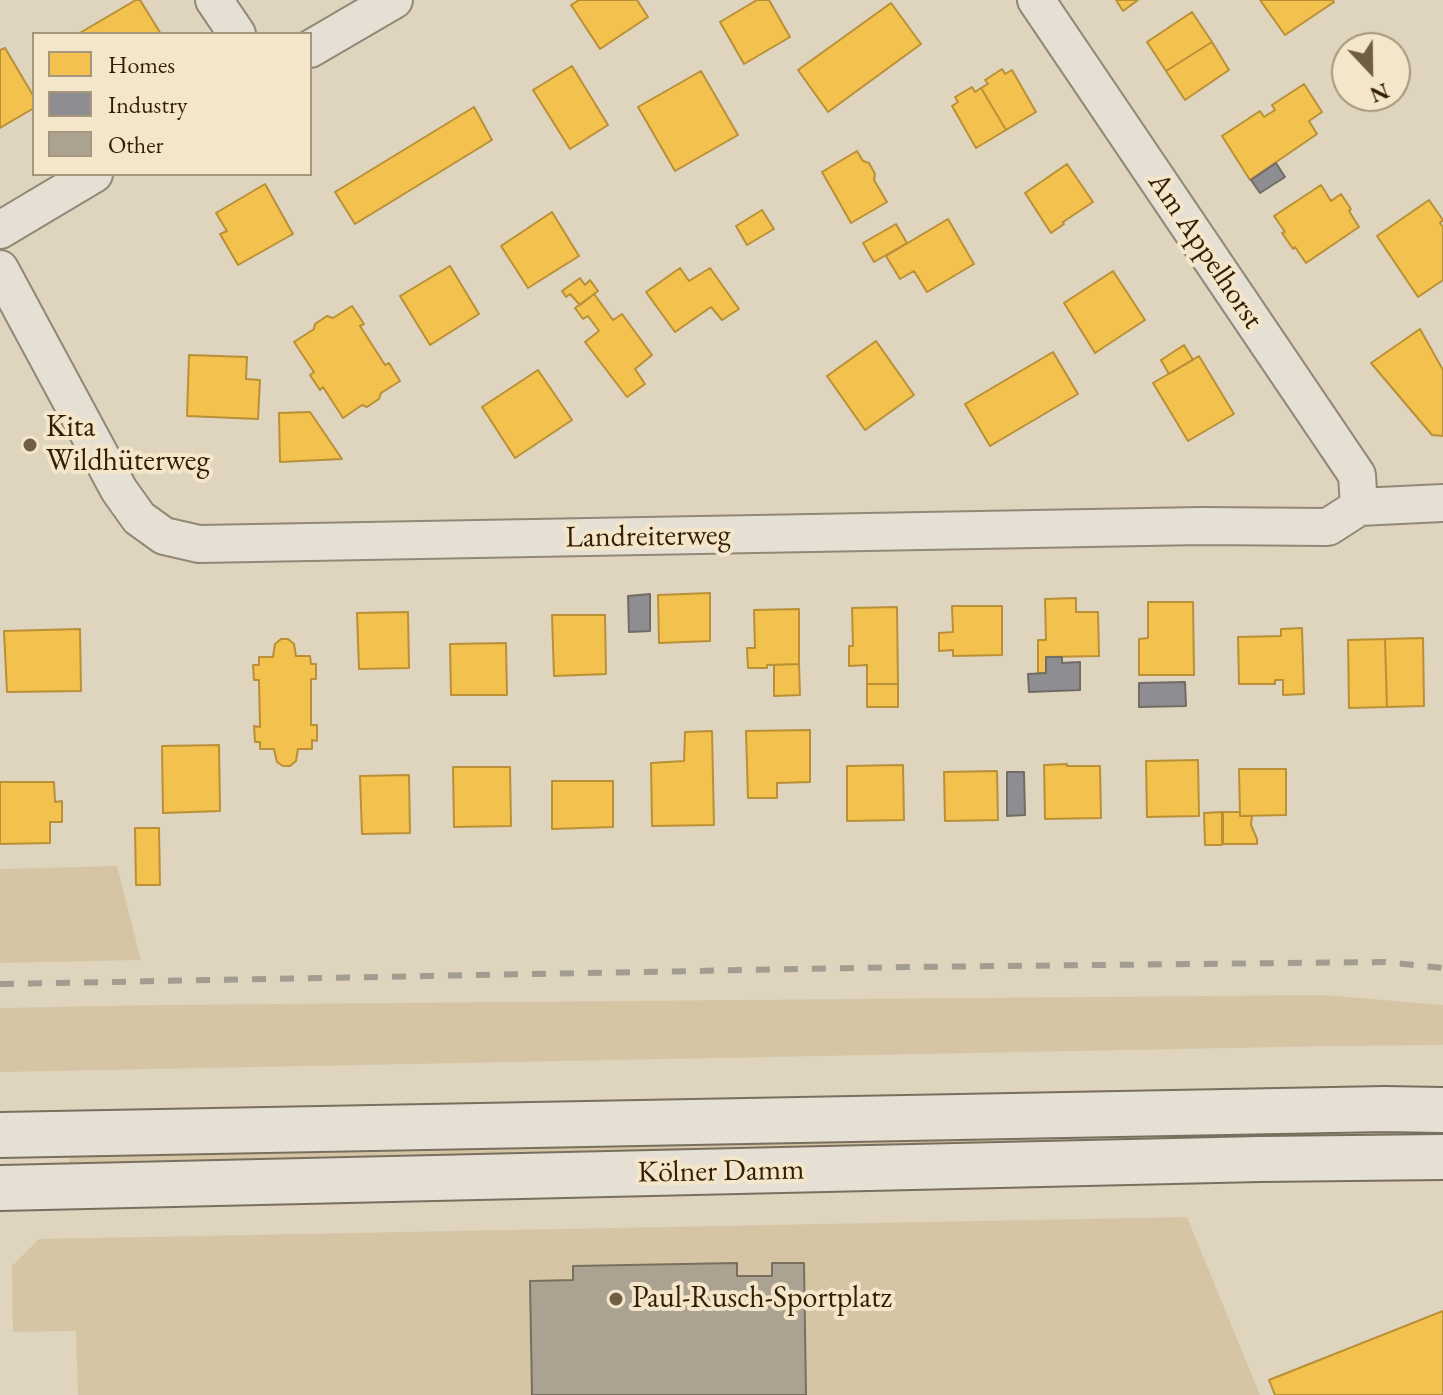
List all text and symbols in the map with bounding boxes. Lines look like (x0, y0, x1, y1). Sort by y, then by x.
legend (32, 32, 312, 176)
north arrow (1331, 32, 1411, 112)
text: Homes (108, 49, 175, 80)
text: N (1366, 76, 1393, 110)
text: Industry (108, 89, 187, 120)
text: Other (108, 129, 164, 160)
street label: Am Appelhorst (1140, 166, 1270, 336)
place label: Kita Wildhüterweg (46, 410, 210, 480)
marker: Kita Wildhüterweg (21, 436, 39, 454)
street label: Landreiterweg (565, 518, 731, 556)
street label: Kölner Damm (637, 1153, 805, 1191)
place label: Paul-Rusch-Sportplatz (632, 1281, 892, 1317)
marker: Paul-Rusch-Sportplatz (607, 1290, 625, 1308)

